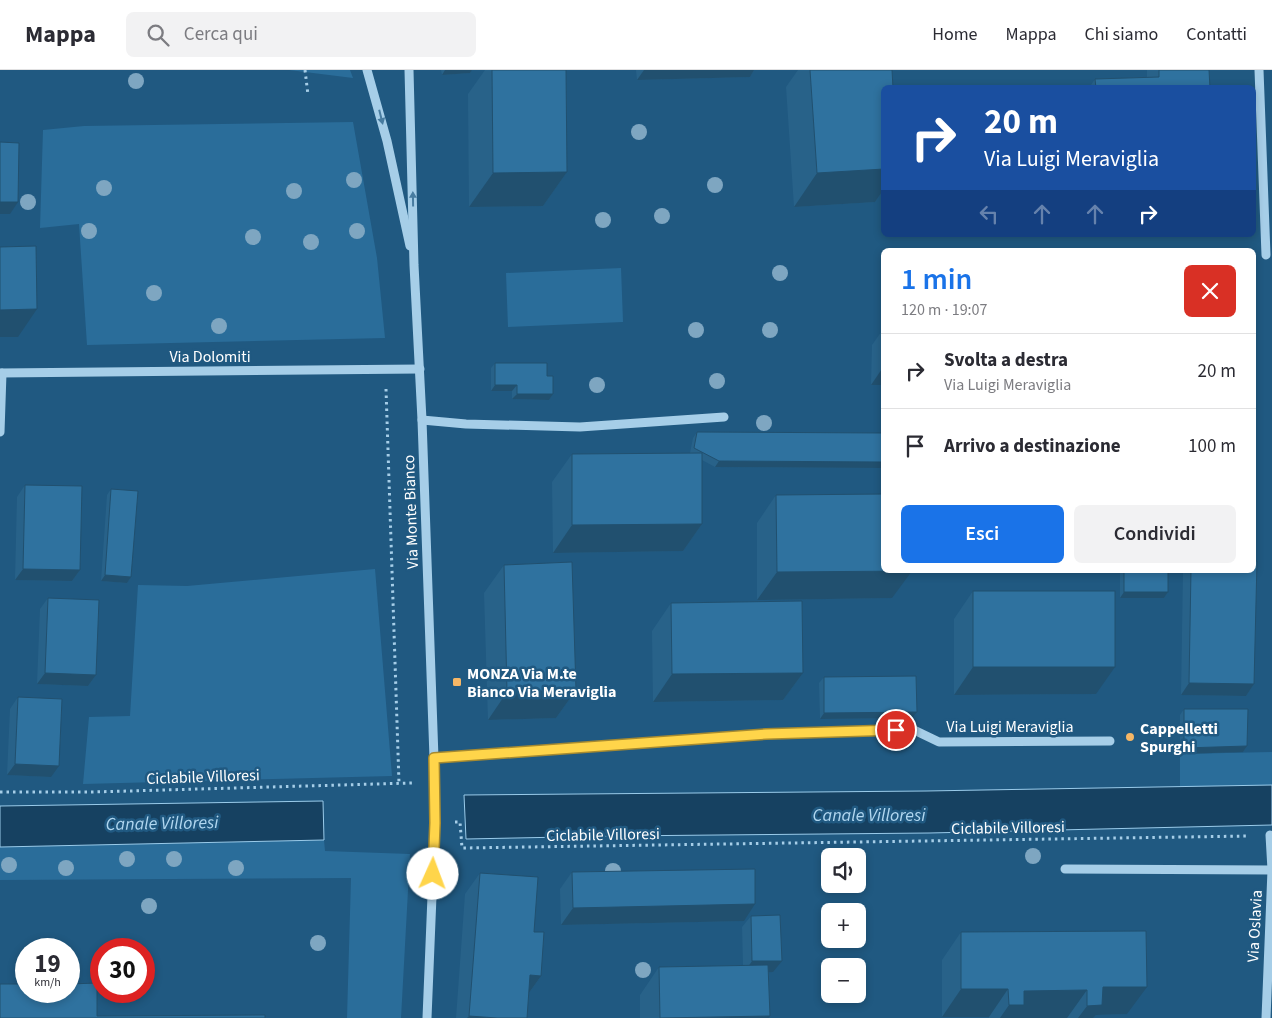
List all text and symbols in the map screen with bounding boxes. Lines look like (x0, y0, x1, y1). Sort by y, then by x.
search box (126, 12, 476, 57)
text: Mappa (25, 17, 96, 52)
icon: search (144, 21, 172, 49)
text: Cerca qui (184, 21, 258, 48)
text: Home (932, 22, 978, 47)
text: Mappa (1006, 22, 1057, 47)
text: Chi siamo (1085, 22, 1158, 47)
text: Contatti (1186, 22, 1247, 47)
text: 20 m (984, 97, 1058, 147)
icon: right (901, 105, 966, 170)
one-way arrow (377, 109, 385, 124)
text: Via Luigi Meraviglia (984, 143, 1159, 175)
one-way arrow (409, 191, 417, 207)
icon: left (975, 200, 1003, 228)
icon: ahead (1028, 200, 1056, 228)
icon: ahead (1081, 200, 1109, 228)
icon: right (1134, 200, 1162, 228)
text: 1 min (901, 258, 972, 301)
button: close (1184, 265, 1236, 317)
text: 120 m · 19:07 (901, 299, 988, 321)
street label: Via Dolomiti (169, 346, 251, 368)
text: Svolta a destra (944, 347, 1068, 374)
icon: right (901, 357, 929, 385)
text: 20 m (1198, 358, 1236, 385)
text: Via Luigi Meraviglia (944, 374, 1071, 396)
icon: arrive (901, 432, 929, 460)
text: Arrivo a destinazione (944, 433, 1121, 460)
text: 100 m (1188, 433, 1236, 460)
street label: Via Monte Bianco (398, 454, 424, 570)
button: Esci (901, 505, 1064, 563)
button: Condividi (1074, 505, 1236, 563)
place label: MONZA Via M.te Bianco Via Meraviglia (467, 663, 616, 703)
marker: MONZA Via M.te Bianco Via Meraviglia (451, 676, 463, 688)
pin (875, 709, 917, 751)
icon: arrive (882, 716, 910, 744)
street label: Via Luigi Meraviglia (946, 716, 1074, 738)
place label: Cappelletti Spurghi (1140, 718, 1218, 758)
marker: Cappelletti Spurghi (1124, 731, 1136, 743)
street label: Ciclabile Villoresi (146, 764, 260, 790)
water label: Canale Villoresi (813, 803, 926, 828)
water label: Canale Villoresi (105, 810, 219, 837)
street label: Ciclabile Villoresi (951, 816, 1065, 840)
street label: Ciclabile Villoresi (546, 823, 660, 847)
position arrow (406, 847, 458, 899)
map controls (821, 848, 866, 1003)
button: sound (821, 848, 866, 893)
street label: Via Oslavia (1242, 889, 1268, 963)
button: + (821, 903, 866, 948)
speed limit sign: 30 (90, 938, 155, 1003)
text: 19 (34, 946, 61, 982)
button: − (821, 958, 866, 1003)
text: km/h (34, 974, 61, 991)

